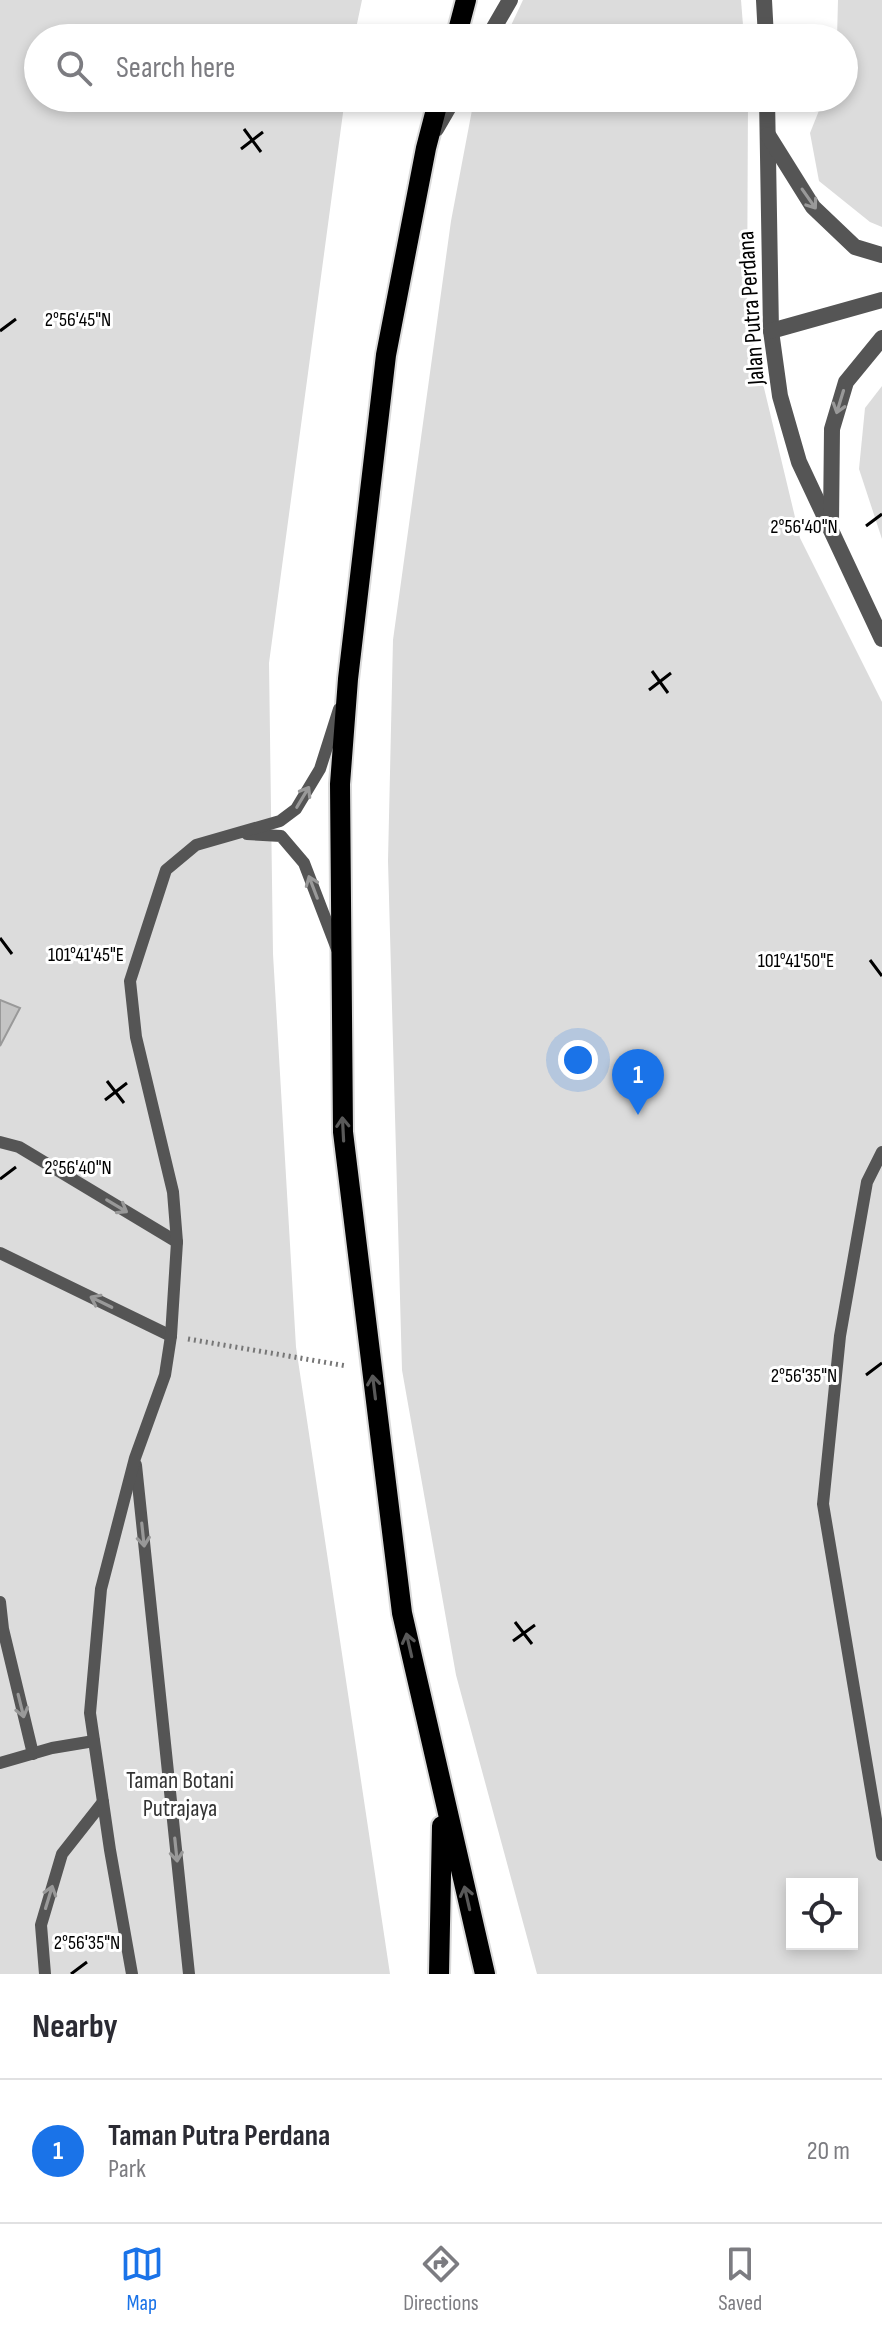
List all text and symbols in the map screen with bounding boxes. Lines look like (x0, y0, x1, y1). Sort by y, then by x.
search box (24, 24, 858, 112)
icon: search (52, 46, 96, 90)
text: Search here (116, 50, 235, 86)
one-way arrow (801, 188, 817, 210)
street label: Jalan Putra Perdana (731, 230, 771, 387)
text: 2°56'45"N (45, 308, 111, 332)
one-way arrow (832, 389, 847, 415)
text: 2°56'40"N (770, 515, 838, 539)
one-way arrow (294, 787, 311, 809)
one-way arrow (305, 875, 319, 900)
text: 101°41'45"E (48, 943, 124, 967)
text: 101°41'50"E (758, 949, 834, 973)
your location (558, 1040, 598, 1080)
pin: 1 (612, 1049, 664, 1115)
one-way arrow (335, 1116, 350, 1143)
text: 2°56'40"N (44, 1156, 112, 1180)
one-way arrow (105, 1198, 128, 1214)
one-way arrow (89, 1294, 113, 1309)
text: 2°56'35"N (771, 1364, 837, 1388)
one-way arrow (366, 1375, 381, 1400)
one-way arrow (136, 1522, 151, 1548)
one-way arrow (401, 1632, 416, 1658)
one-way arrow (14, 1692, 29, 1718)
park label: Taman Botani Putrajaya (126, 1766, 234, 1823)
one-way arrow (169, 1836, 184, 1863)
map controls (786, 1878, 858, 1950)
button: locate (786, 1878, 858, 1950)
one-way arrow (42, 1885, 57, 1911)
one-way arrow (458, 1886, 473, 1911)
text: 2°56'35"N (54, 1931, 120, 1955)
text: Nearby (32, 2006, 118, 2047)
text: Taman Putra Perdana (108, 2118, 330, 2154)
text: 1 (53, 2136, 63, 2167)
text: 20 m (807, 2136, 850, 2167)
text: Park (108, 2154, 146, 2185)
tab: Map (120, 2242, 164, 2317)
tab: Directions (403, 2242, 479, 2317)
tab: Saved (718, 2242, 762, 2317)

